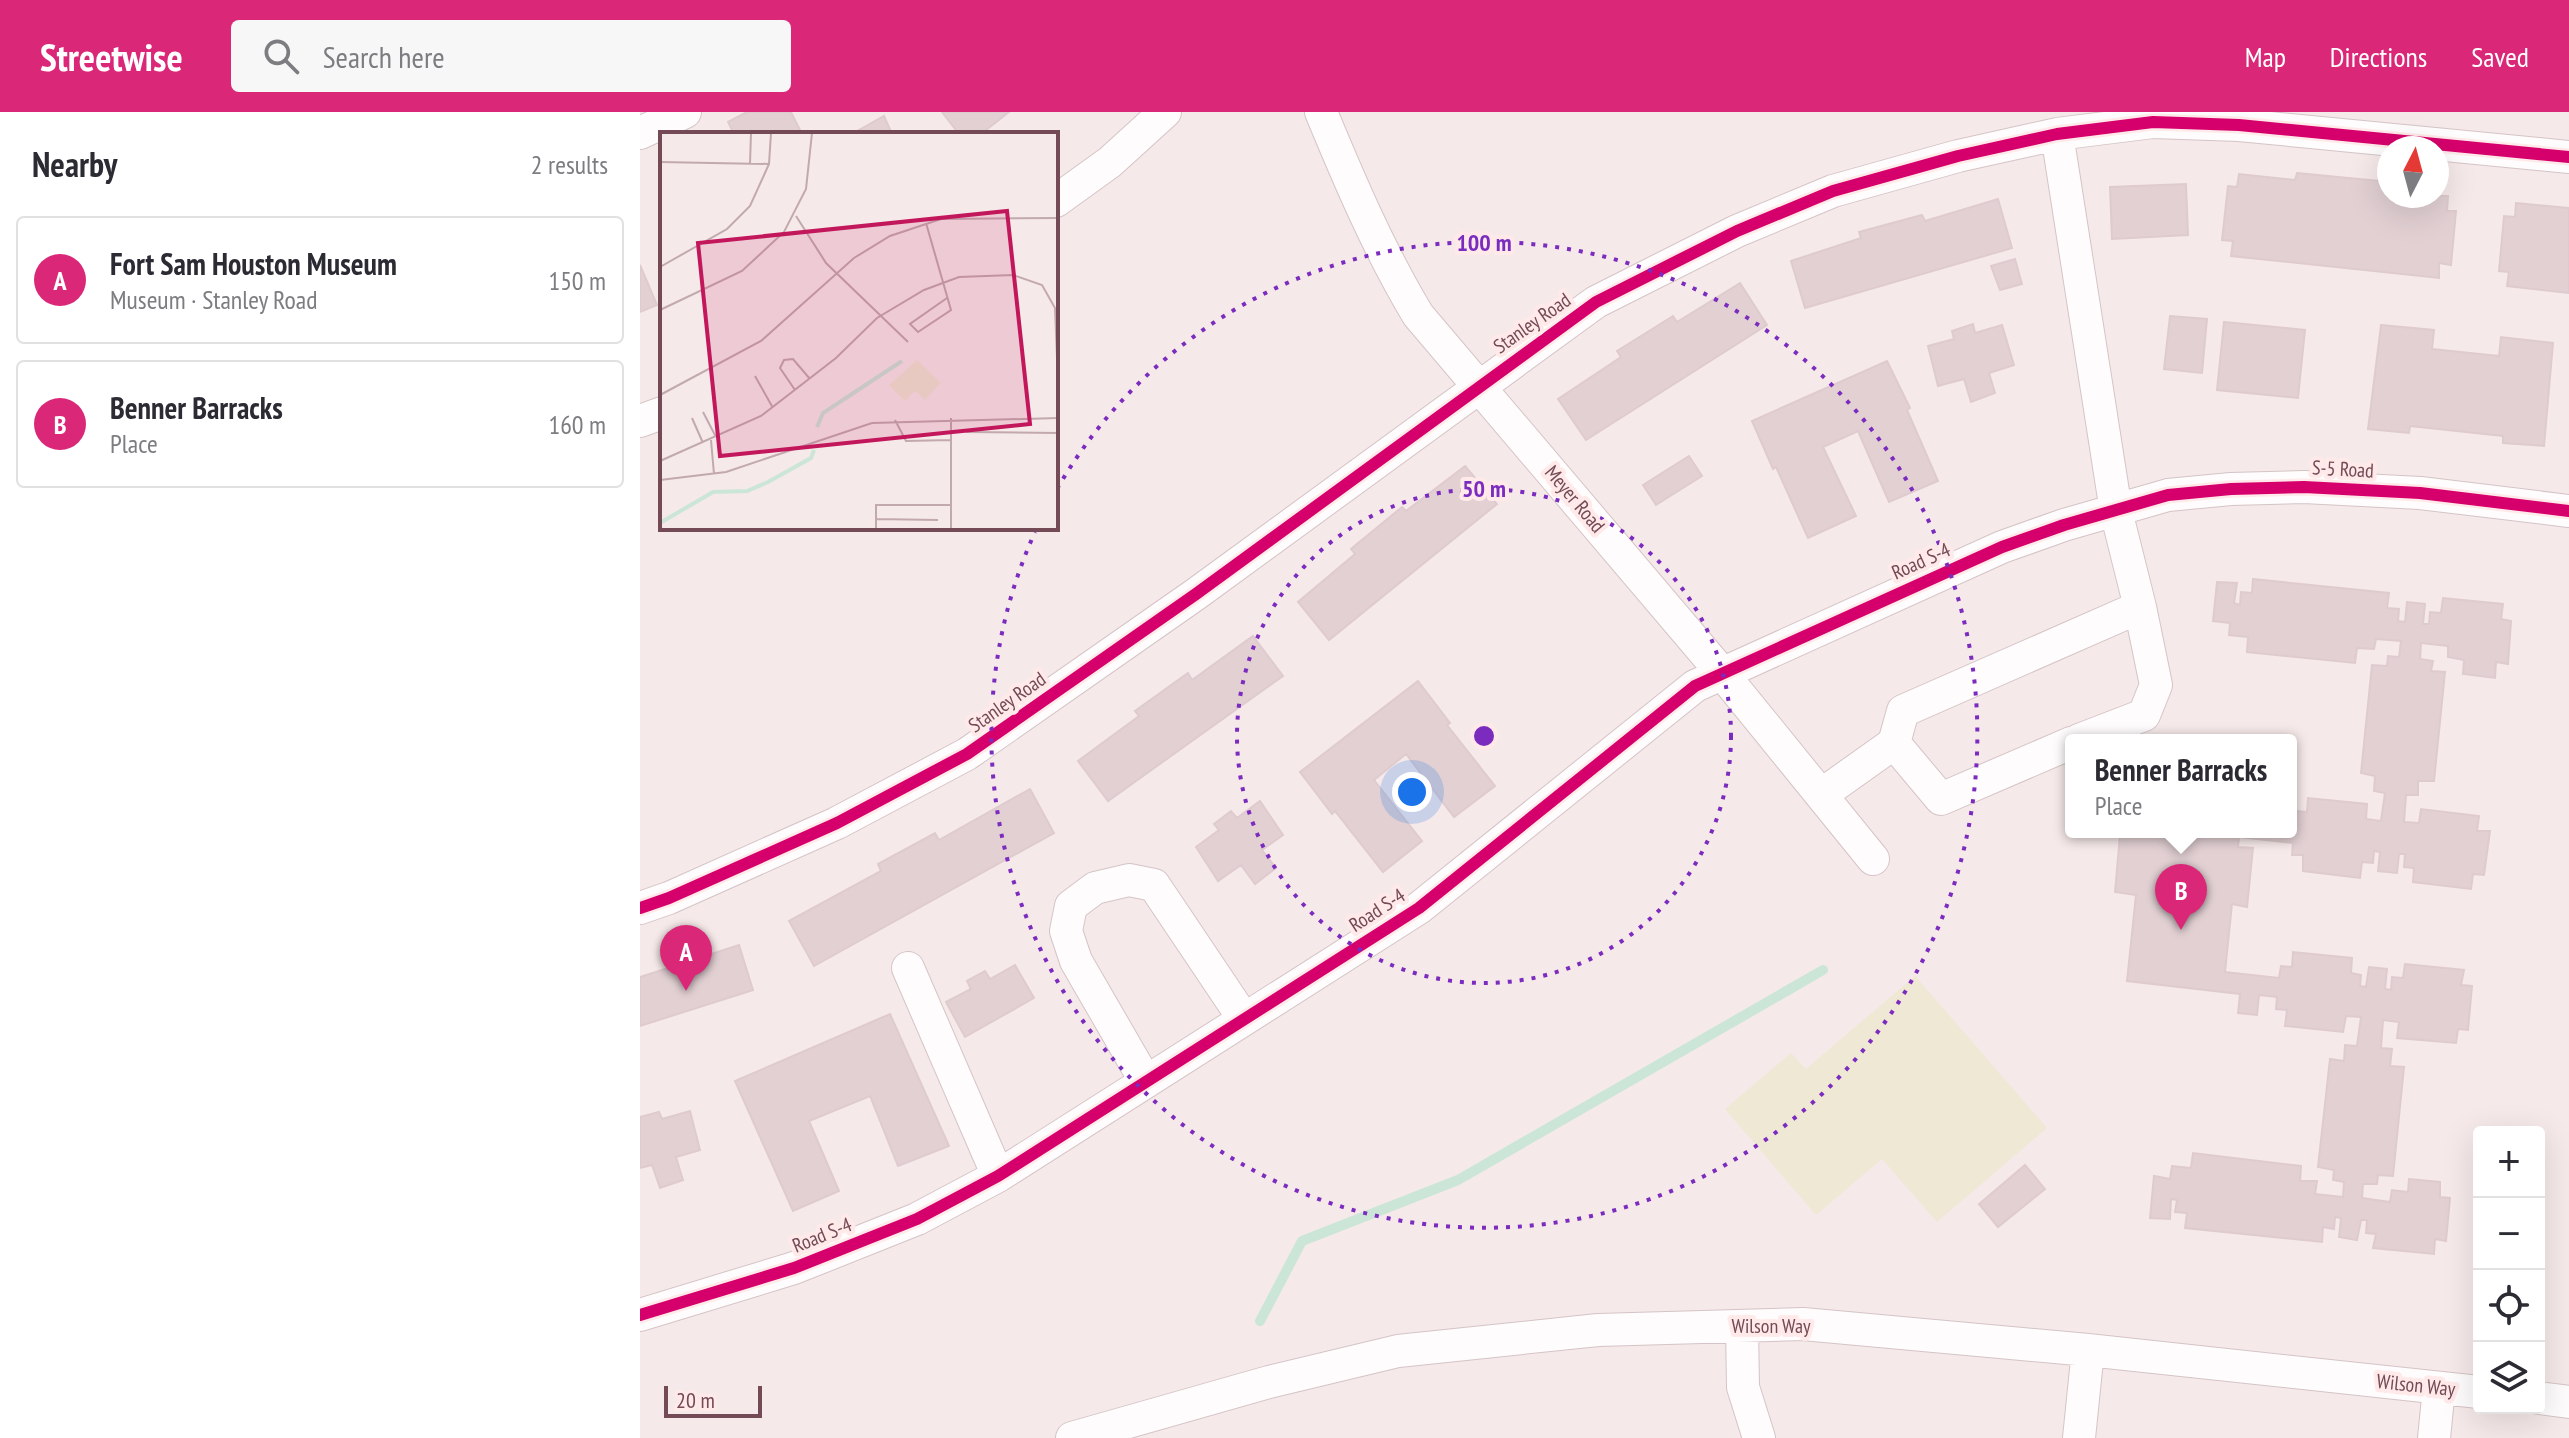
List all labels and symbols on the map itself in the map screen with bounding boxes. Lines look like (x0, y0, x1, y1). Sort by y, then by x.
inset map (660, 132, 1058, 530)
north arrow (2377, 136, 2449, 208)
text: 100 m (1456, 227, 1512, 258)
street label: Stanley Road (1488, 287, 1576, 359)
street label: S-5 Road (2311, 454, 2375, 484)
street label: Meyer Road (1539, 460, 1611, 538)
text: 50 m (1462, 473, 1506, 504)
street label: Road S-4 (1888, 537, 1954, 585)
street label: Stanley Road (963, 666, 1051, 738)
centre of rings (1470, 722, 1498, 750)
your location (1392, 772, 1432, 812)
pin: B (2155, 864, 2207, 930)
street label: Road S-4 (1344, 882, 1410, 938)
pin: A (660, 925, 712, 991)
street label: Road S-4 (789, 1211, 855, 1259)
street label: Wilson Way (1732, 1313, 1811, 1339)
street label: Wilson Way (2375, 1368, 2457, 1402)
scale bar (664, 1382, 762, 1418)

